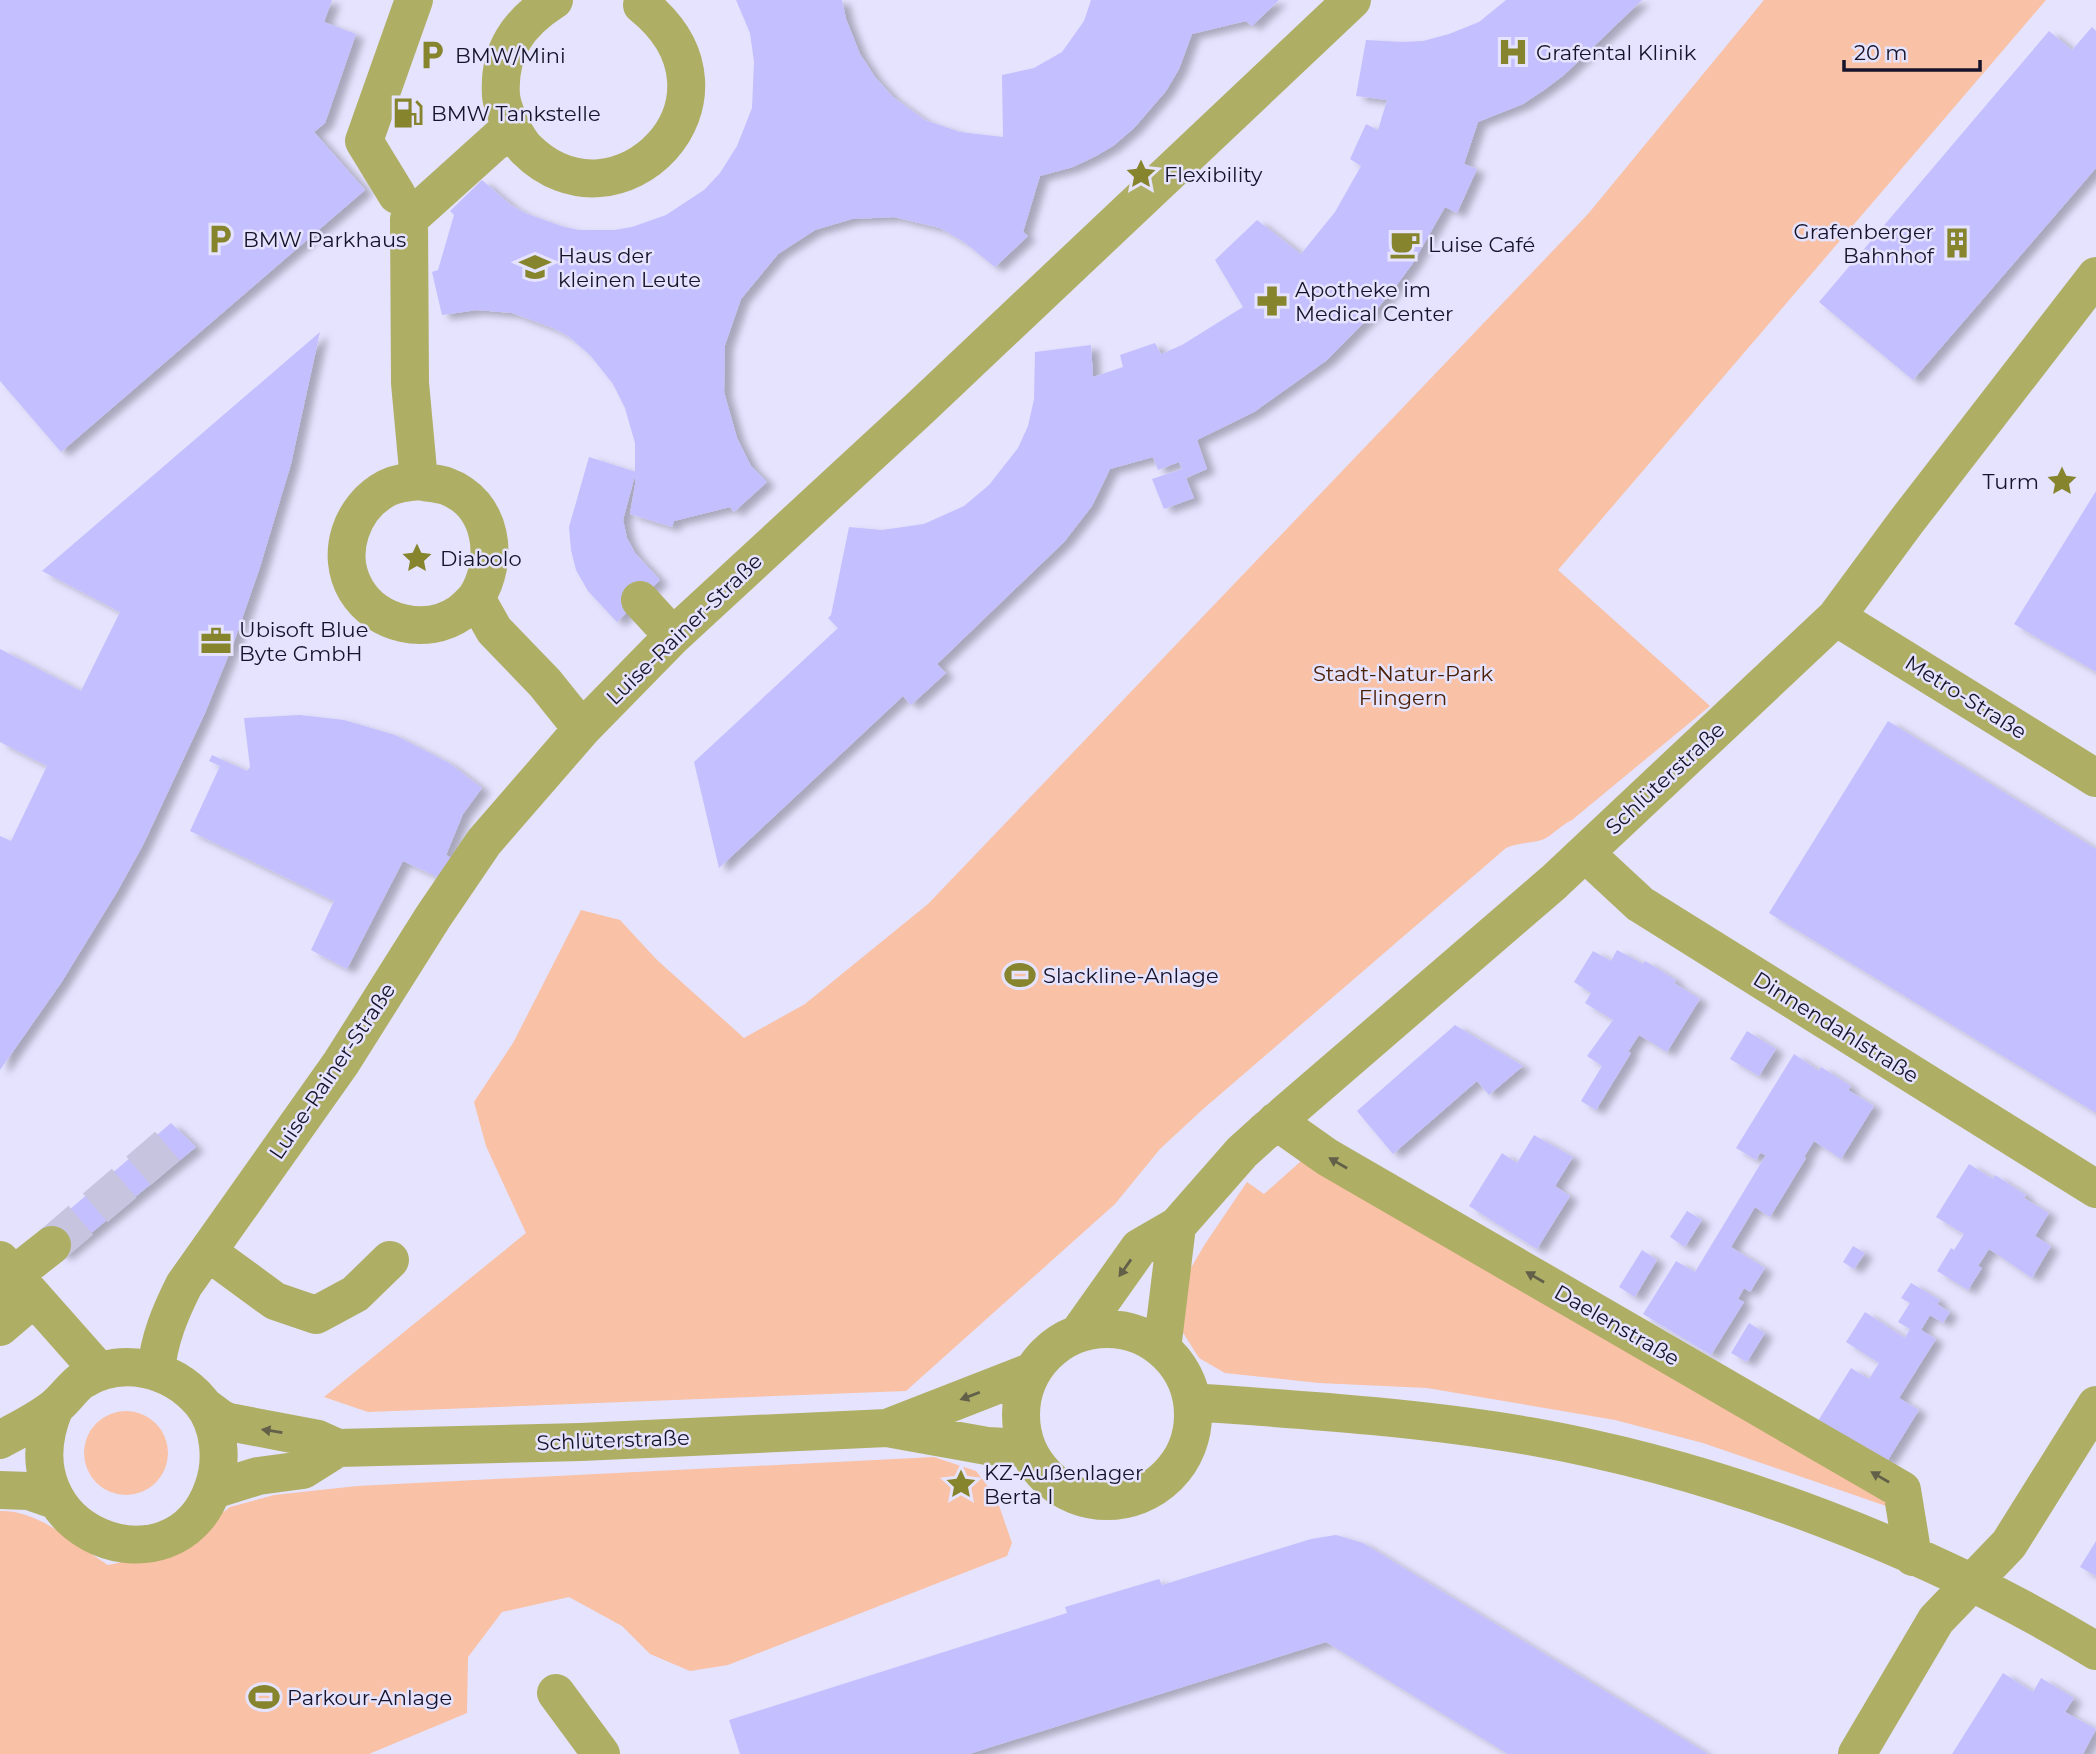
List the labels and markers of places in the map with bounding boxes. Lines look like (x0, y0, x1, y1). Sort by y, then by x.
hospital icon: Grafental Klinik (1496, 35, 1530, 69)
parking icon: BMW/Mini (415, 38, 449, 72)
place label: Grafental Klinik (1536, 40, 1697, 65)
place label: BMW/Mini (455, 43, 566, 68)
fuel station icon: BMW Tankstelle (391, 96, 425, 130)
place label: BMW Tankstelle (431, 101, 601, 126)
place icon: Flexibility (1124, 157, 1158, 191)
place label: Flexibility (1164, 162, 1263, 187)
place label: Grafenberger Bahnhof (1793, 219, 1935, 268)
parking icon: BMW Parkhaus (203, 222, 237, 256)
building icon: Grafenberger Bahnhof (1940, 226, 1974, 260)
place label: BMW Parkhaus (243, 227, 406, 252)
cafe icon: Luise Café (1388, 227, 1422, 261)
place label: Luise Café (1428, 232, 1535, 257)
place label: Haus der kleinen Leute (558, 243, 701, 292)
school or university icon: Haus der kleinen Leute (518, 250, 552, 284)
place label: Apotheke im Medical Center (1295, 277, 1454, 326)
pharmacy icon: Apotheke im Medical Center (1255, 284, 1289, 318)
place icon: Turm (2045, 464, 2079, 498)
place label: Turm (1983, 469, 2039, 494)
place icon: Diabolo (400, 541, 434, 575)
place label: Diabolo (440, 546, 522, 571)
place label: Ubisoft Blue Byte GmbH (239, 617, 368, 666)
office icon: Ubisoft Blue Byte GmbH (199, 624, 233, 658)
sports icon: Slackline-Anlage (1003, 958, 1037, 992)
place label: Slackline-Anlage (1043, 963, 1219, 988)
place label: KZ-Außenlager Berta I (984, 1460, 1143, 1509)
place icon: KZ-Außenlager Berta I (944, 1467, 978, 1501)
sports icon: Parkour-Anlage (247, 1680, 281, 1714)
place label: Parkour-Anlage (287, 1685, 452, 1710)

